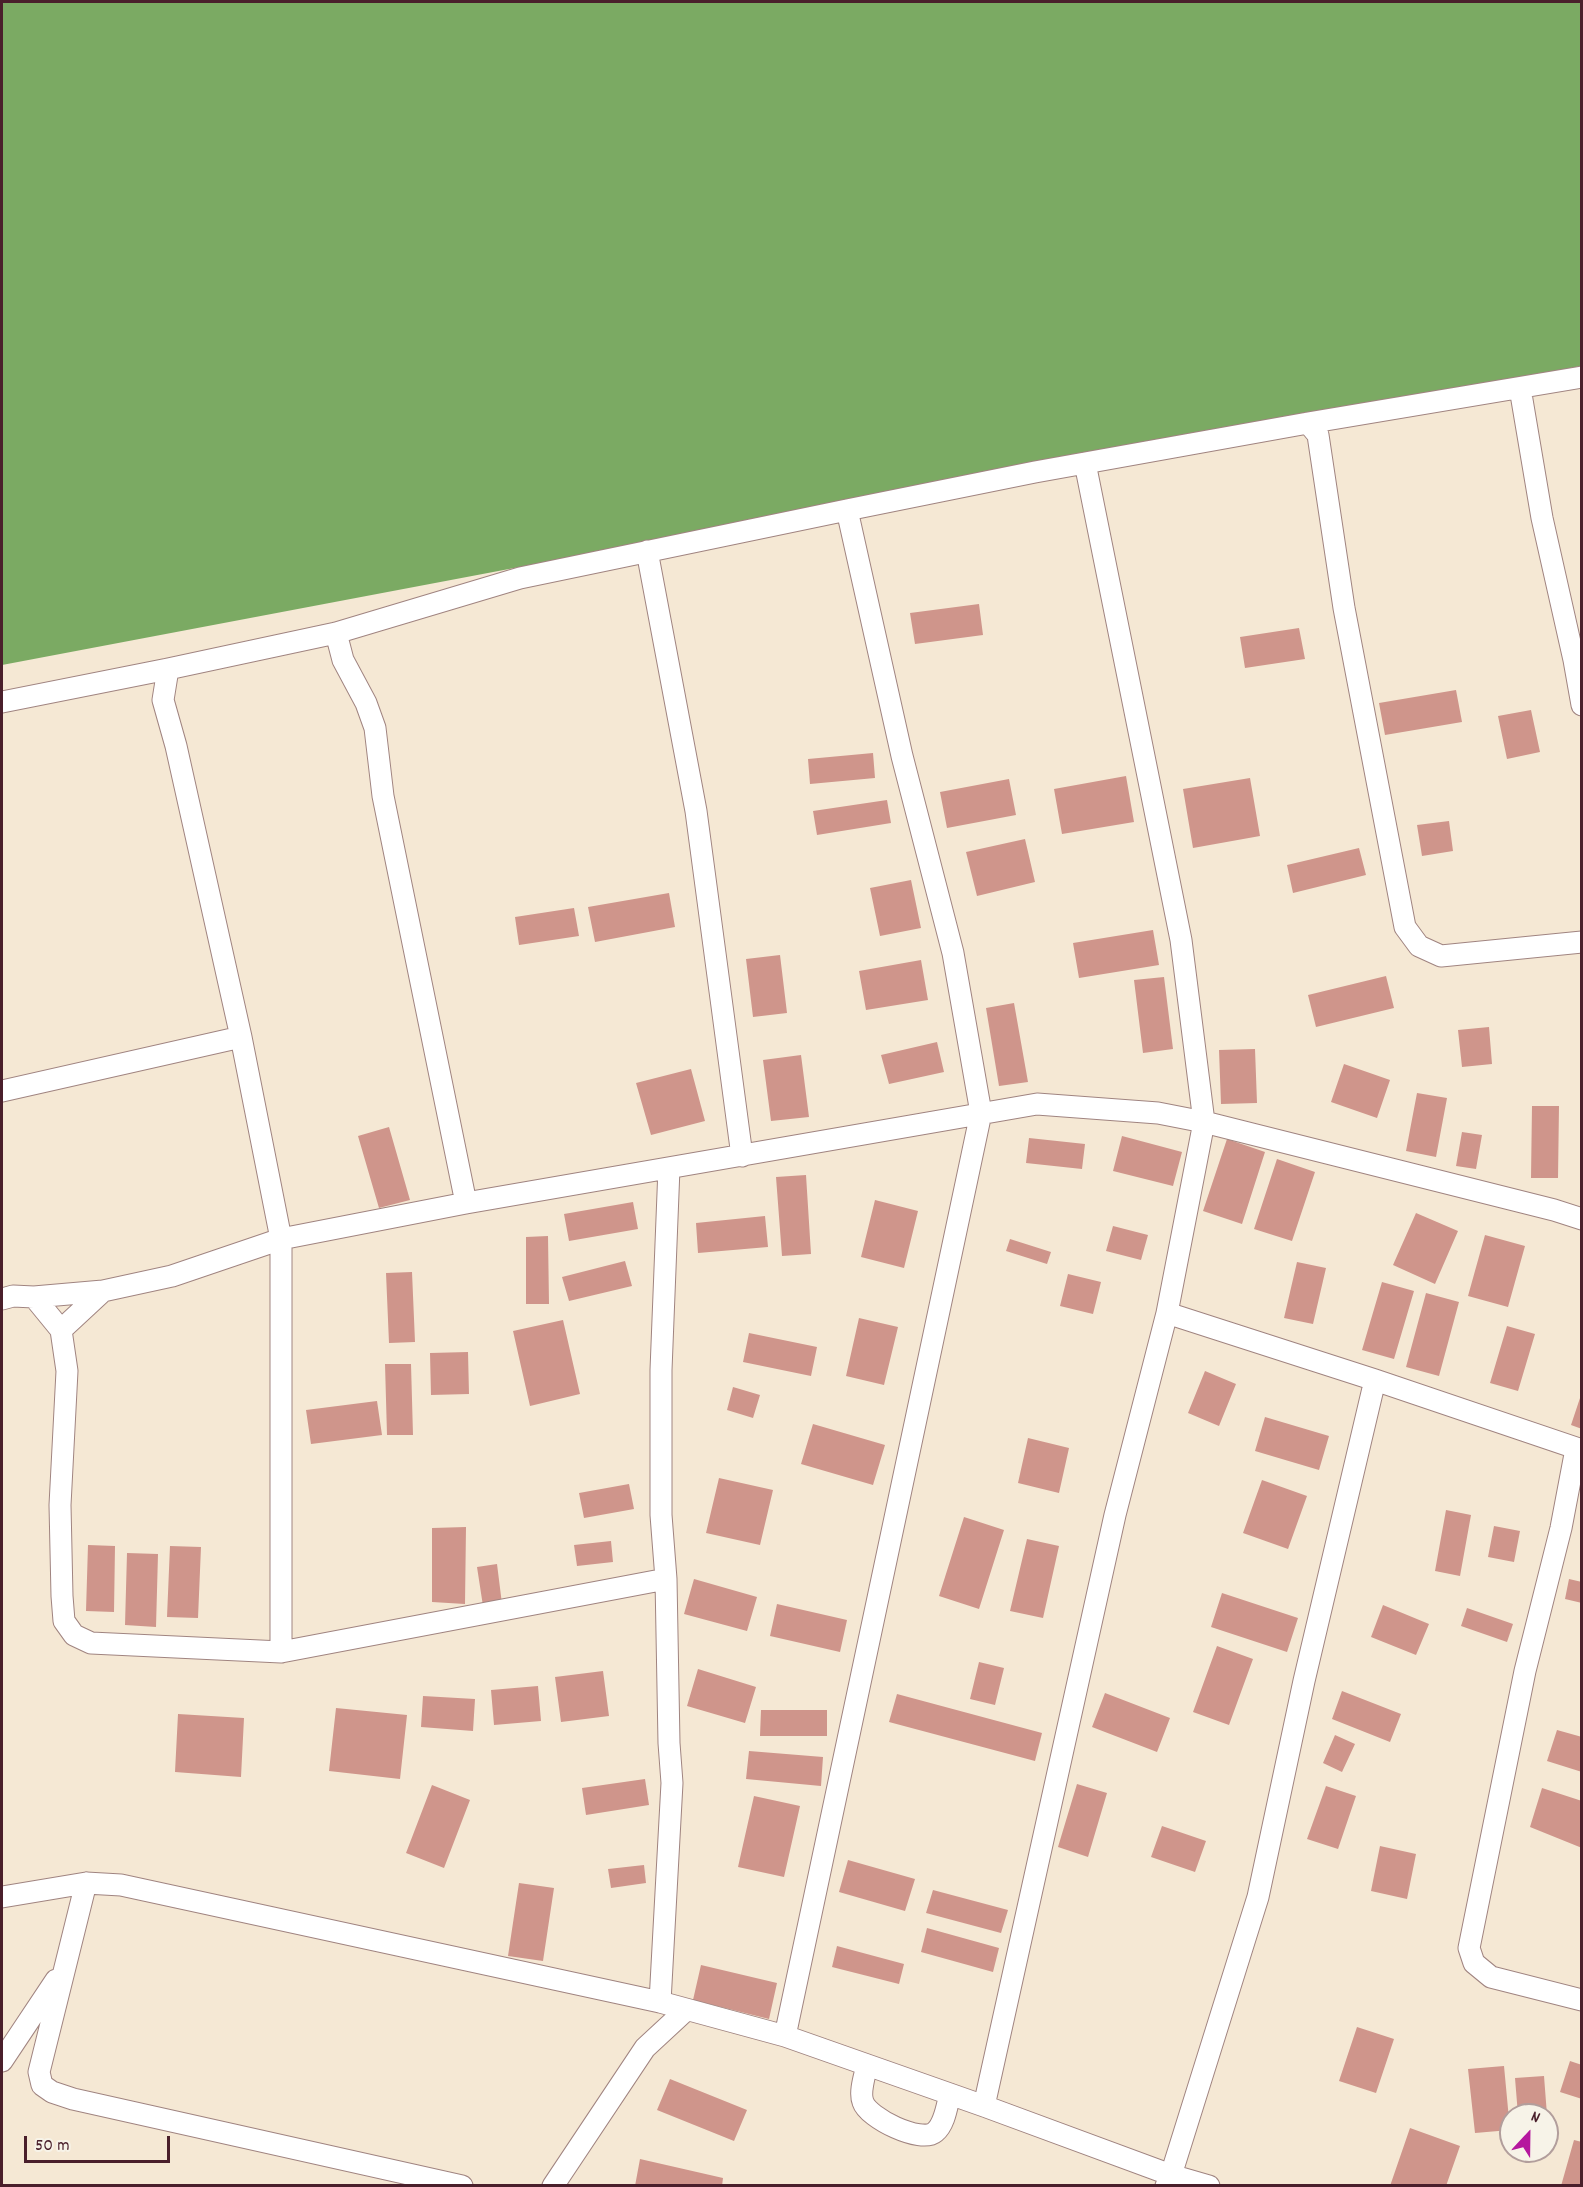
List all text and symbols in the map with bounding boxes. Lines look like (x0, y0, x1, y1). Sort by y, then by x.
north arrow (1499, 2103, 1559, 2163)
text: N (1527, 2106, 1543, 2130)
scale bar (27, 2124, 172, 2162)
text: 50 m (35, 2134, 70, 2159)

